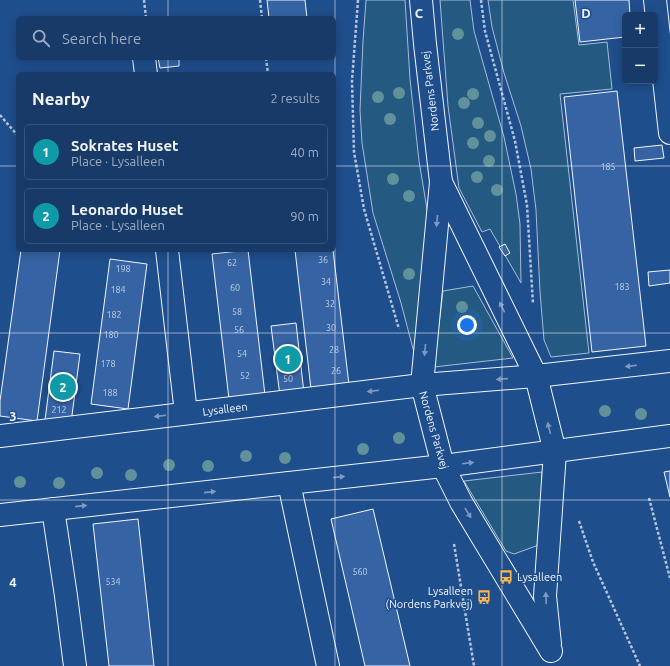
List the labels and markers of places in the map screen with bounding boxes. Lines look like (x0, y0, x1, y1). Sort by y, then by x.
pin: 1 (275, 344, 301, 374)
pin: 2 (50, 372, 76, 402)
bus stop icon: Lysalleen (498, 569, 514, 585)
place label: Lysalleen (517, 571, 562, 583)
place label: Lysalleen (Nordens Parkvej) (386, 585, 473, 611)
bus stop icon: Lysalleen (Nordens Parkvej) (476, 589, 492, 605)

